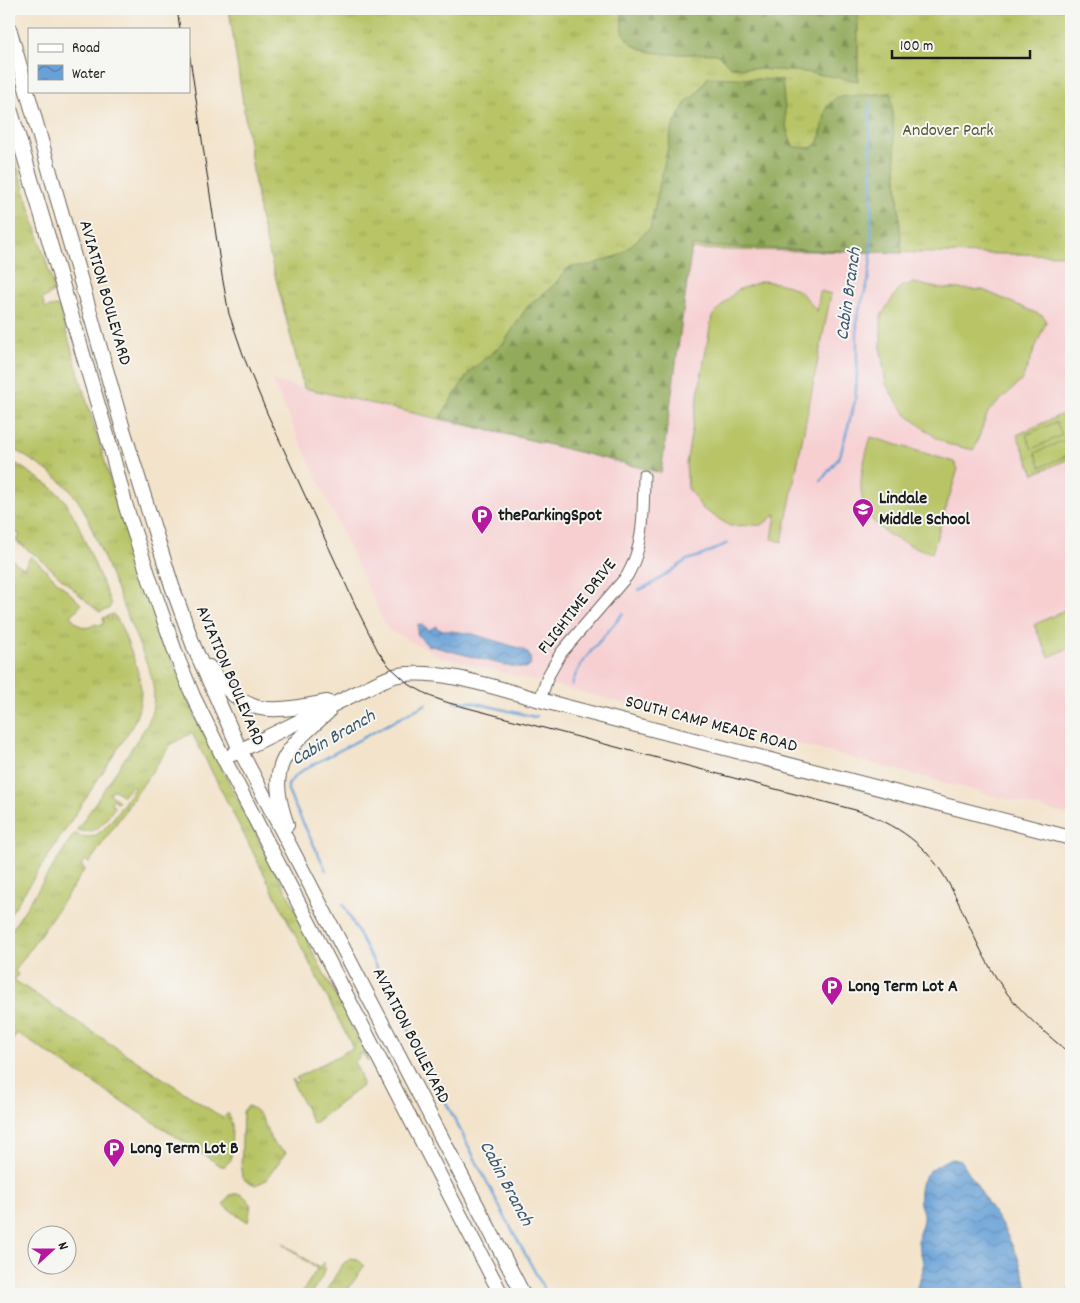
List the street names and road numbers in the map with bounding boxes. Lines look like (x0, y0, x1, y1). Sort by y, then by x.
street label: AVIATION BOULEVARD (71, 218, 137, 368)
street label: FLIGHTIME DRIVE (533, 554, 623, 660)
street label: AVIATION BOULEVARD (188, 602, 270, 750)
street label: SOUTH CAMP MEADE ROAD (622, 690, 800, 760)
street label: AVIATION BOULEVARD (365, 964, 455, 1108)

